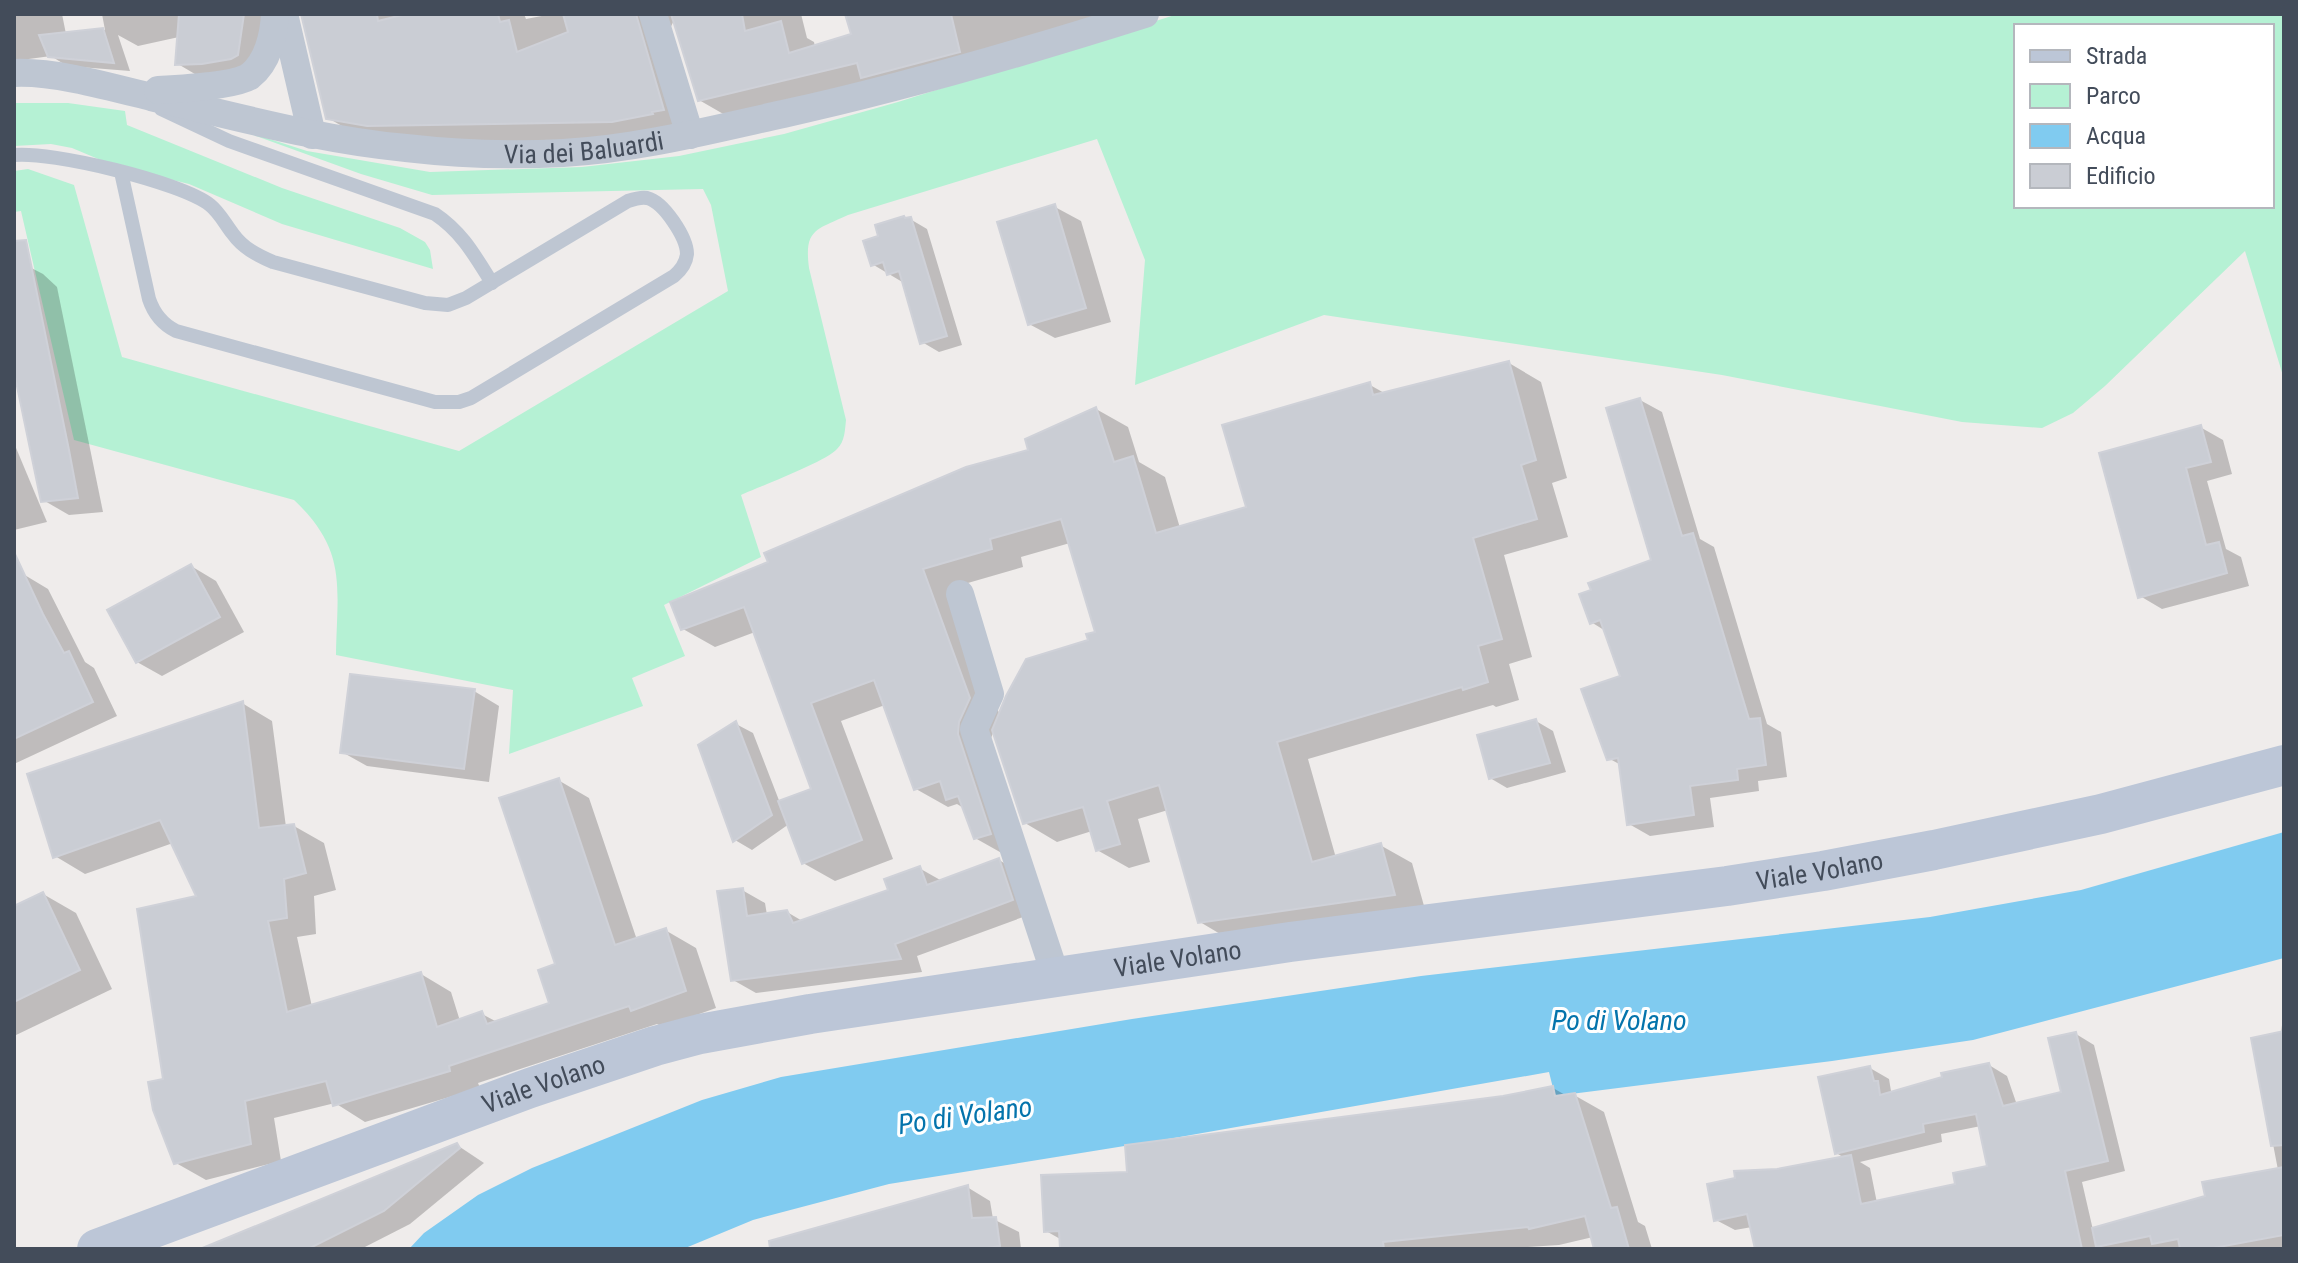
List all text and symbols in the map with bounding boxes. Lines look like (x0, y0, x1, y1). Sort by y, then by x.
legend (2014, 24, 2274, 208)
text: Strada (2086, 42, 2147, 70)
text: Parco (2086, 82, 2141, 110)
text: Acqua (2086, 122, 2146, 150)
street label: Via dei Baluardi (504, 125, 666, 169)
text: Edificio (2086, 162, 2156, 190)
street label: Viale Volano (1754, 845, 1886, 896)
street label: Viale Volano (1112, 934, 1243, 983)
water label: Po di Volano (1551, 1004, 1687, 1037)
street label: Viale Volano (478, 1049, 609, 1120)
water label: Po di Volano (896, 1090, 1034, 1141)

